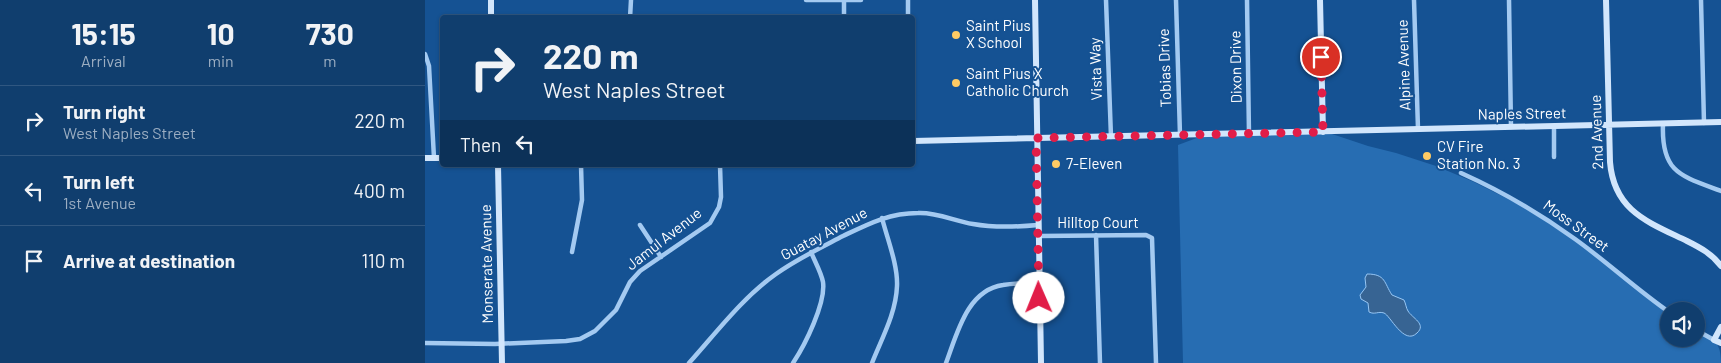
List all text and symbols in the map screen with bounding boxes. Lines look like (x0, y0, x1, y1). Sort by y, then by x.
text: 15:15 (71, 15, 136, 51)
text: 10 (207, 15, 235, 51)
text: 730 (306, 15, 354, 51)
place label: Saint Pius X School (966, 16, 1031, 51)
street label: Alpine Avenue (1392, 19, 1414, 111)
street label: Tobias Drive (1154, 28, 1174, 108)
marker: Saint Pius X School (950, 29, 962, 41)
street label: Dixon Drive (1225, 31, 1245, 103)
text: 220 m (543, 34, 638, 76)
icon: right (460, 35, 525, 100)
pin (1300, 36, 1342, 78)
street label: Vista Way (1085, 37, 1105, 101)
icon: arrive (1307, 43, 1335, 71)
text: Arrival (81, 51, 126, 70)
text: min (208, 51, 234, 70)
text: m (323, 51, 336, 70)
place label: Saint Pius X Catholic Church (966, 64, 1069, 99)
text: West Naples Street (543, 76, 726, 102)
marker: Saint Pius X Catholic Church (950, 77, 962, 89)
street label: 2nd Avenue (1586, 94, 1606, 170)
text: Turn right (63, 100, 145, 123)
street label: Naples Street (1478, 103, 1566, 123)
icon: right (20, 107, 48, 135)
text: 220 m (354, 109, 405, 132)
text: West Naples Street (63, 123, 196, 142)
icon: left (511, 130, 539, 158)
text: Then (460, 133, 501, 156)
place label: CV Fire Station No. 3 (1437, 137, 1520, 172)
marker: CV Fire Station No. 3 (1421, 150, 1433, 162)
place label: 7-Eleven (1066, 154, 1122, 172)
marker: 7-Eleven (1050, 158, 1062, 170)
text: Turn left (63, 170, 134, 193)
icon: left (20, 177, 48, 205)
text: 400 m (354, 179, 405, 202)
text: 1st Avenue (63, 193, 136, 212)
street label: Moss Street (1540, 195, 1613, 255)
street label: Jamul Avenue (622, 203, 705, 273)
street label: Guatay Avenue (777, 203, 870, 263)
street label: Monserate Avenue (476, 204, 496, 324)
street label: Hilltop Court (1057, 213, 1139, 231)
icon: arrive (20, 247, 48, 275)
text: Arrive at destination (63, 249, 235, 272)
text: 110 m (361, 249, 405, 272)
position arrow (1012, 271, 1064, 323)
map controls (1660, 302, 1705, 347)
button: sound (1660, 302, 1705, 347)

